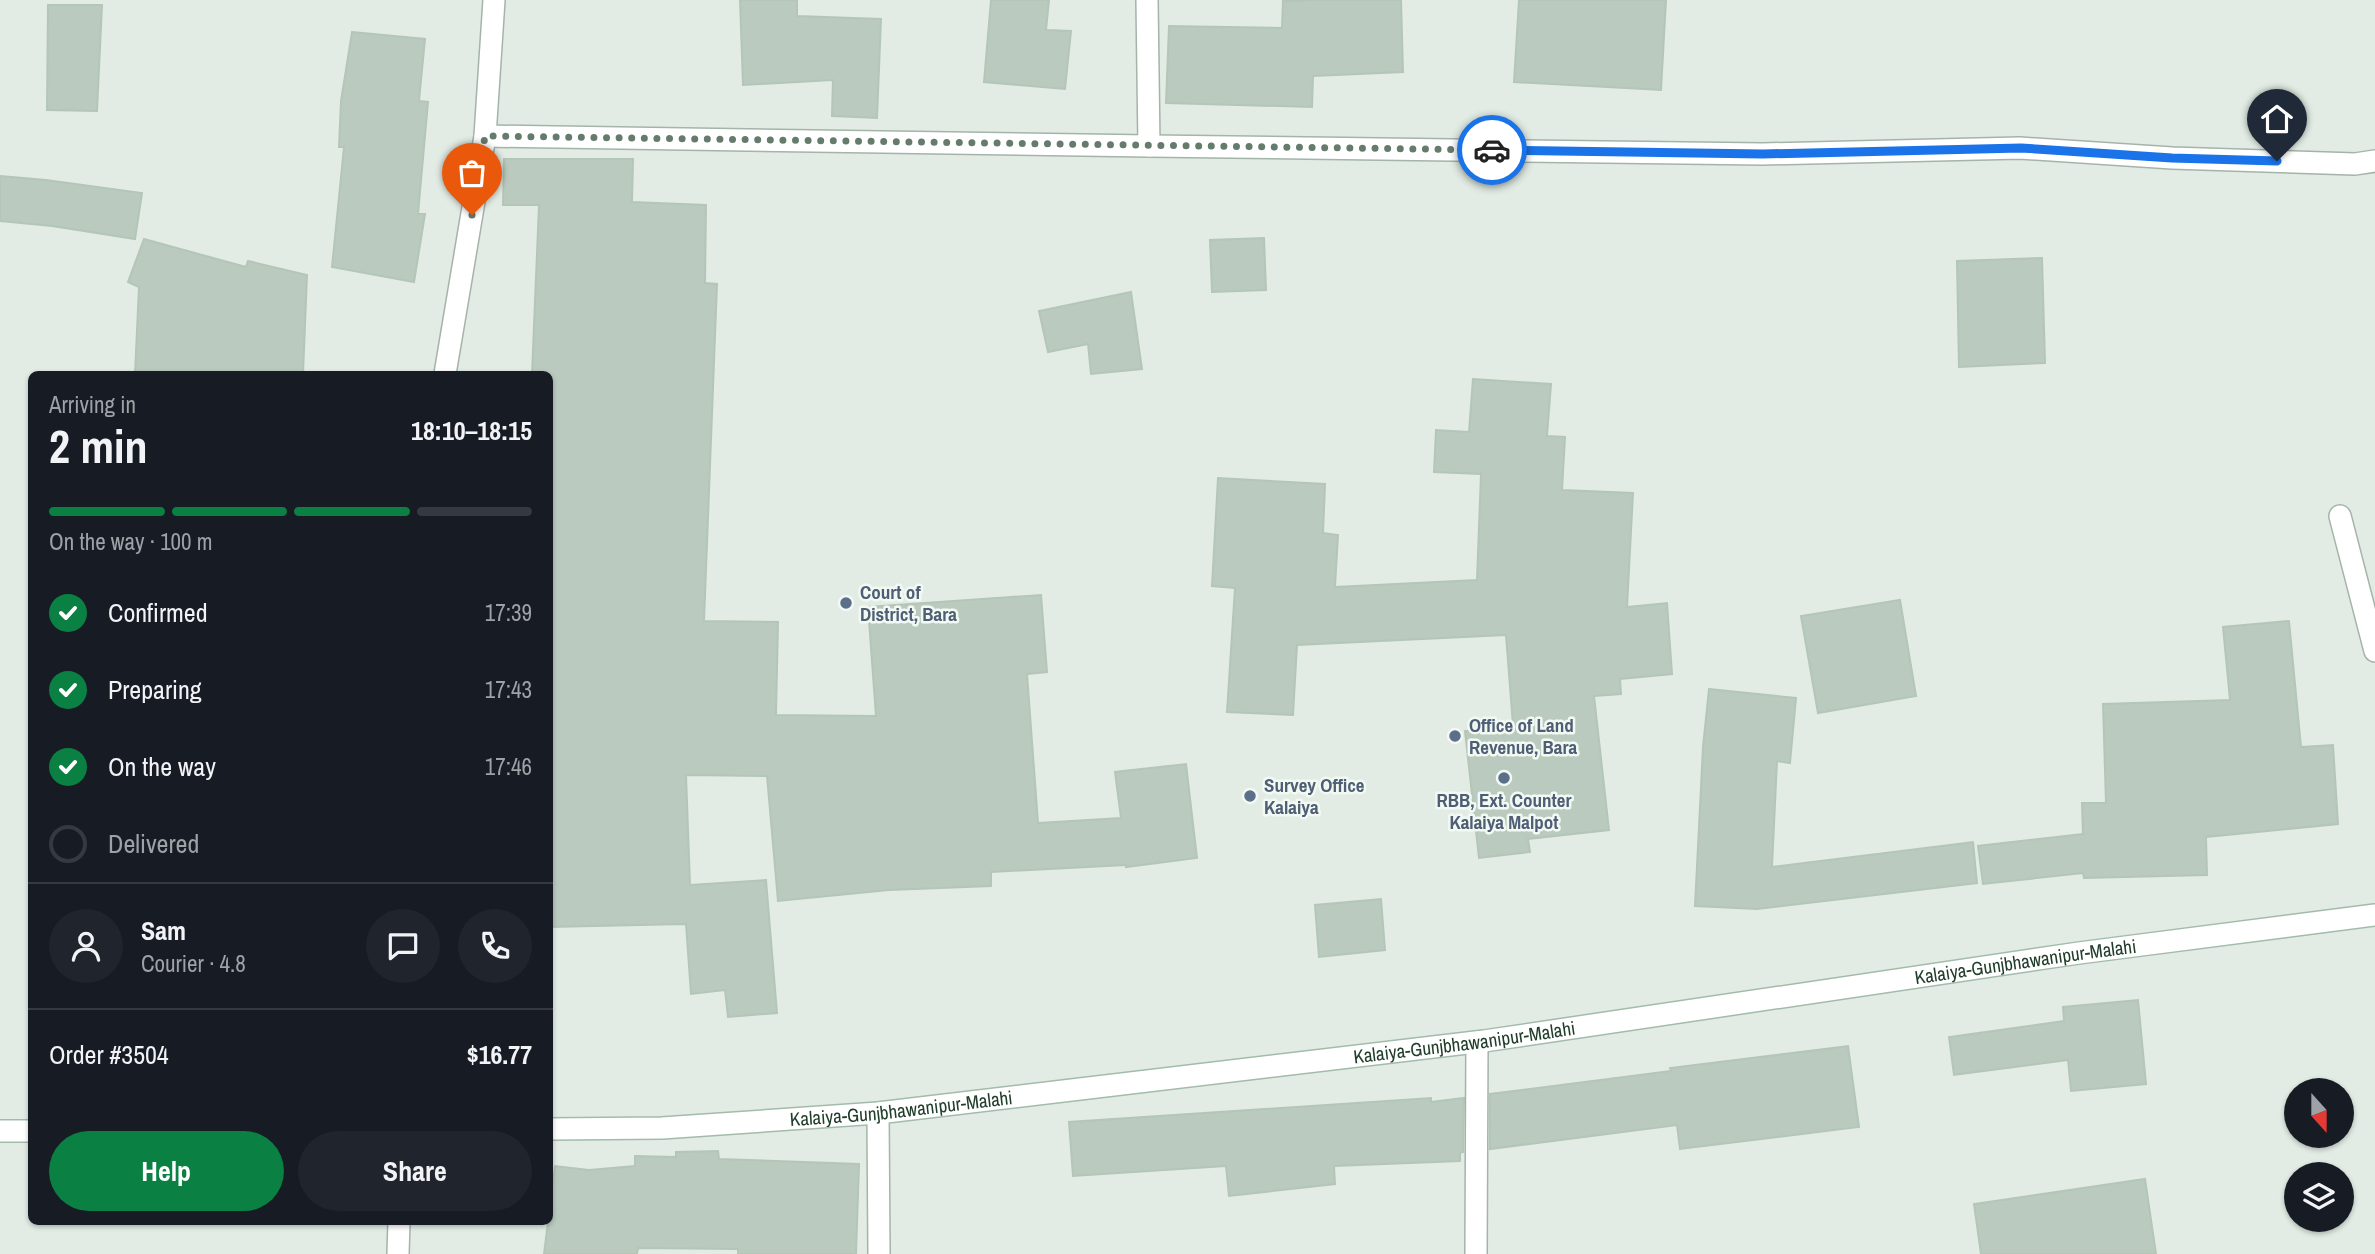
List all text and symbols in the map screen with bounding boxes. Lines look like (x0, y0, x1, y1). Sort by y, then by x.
pin (2247, 89, 2307, 161)
icon: home (2258, 100, 2296, 138)
courier (1457, 115, 1527, 185)
icon: car (1473, 131, 1511, 169)
pin (442, 143, 502, 215)
icon: bag (453, 154, 491, 192)
text: Arriving in (49, 389, 136, 420)
text: 18:10–18:15 (411, 413, 532, 448)
text: 2 min (49, 415, 148, 477)
text: On the way · 100 m (49, 526, 213, 557)
place label: Court of District, Bara (860, 579, 957, 627)
icon: check (49, 594, 87, 632)
text: Confirmed (108, 595, 208, 630)
marker: Court of District, Bara (838, 595, 854, 611)
text: 17:39 (485, 597, 532, 628)
icon: check (49, 671, 87, 709)
text: Preparing (108, 672, 202, 707)
text: 17:43 (485, 674, 532, 705)
place label: Office of Land Revenue, Bara (1469, 712, 1578, 760)
marker: Office of Land Revenue, Bara (1447, 728, 1463, 744)
icon: check (49, 748, 87, 786)
text: On the way (108, 749, 216, 784)
text: 17:46 (485, 751, 532, 782)
marker: RBB, Ext. Counter Kalaiya Malpot (1496, 770, 1512, 786)
place label: Survey Office Kalaiya (1264, 772, 1365, 820)
place label: RBB, Ext. Counter Kalaiya Malpot (1436, 787, 1572, 835)
marker: Survey Office Kalaiya (1242, 788, 1258, 804)
text: Delivered (108, 826, 199, 861)
button: person (49, 909, 123, 983)
button: chat (366, 909, 440, 983)
button: phone (458, 909, 532, 983)
text: Sam (141, 913, 186, 948)
street label: Kalaiya-Gunjbhawanipur-Malahi (1913, 933, 2138, 990)
text: Courier · 4.8 (141, 948, 246, 979)
street label: Kalaiya-Gunjbhawanipur-Malahi (1352, 1015, 1577, 1069)
text: Order #3504 (49, 1037, 169, 1072)
text: $16.77 (467, 1037, 532, 1072)
north arrow (2284, 1078, 2354, 1148)
map controls (2284, 1078, 2354, 1232)
street label: Kalaiya-Gunjbhawanipur-Malahi (789, 1084, 1014, 1132)
button: Help (49, 1131, 284, 1211)
button: Share (298, 1131, 532, 1211)
button: layers (2284, 1162, 2354, 1232)

